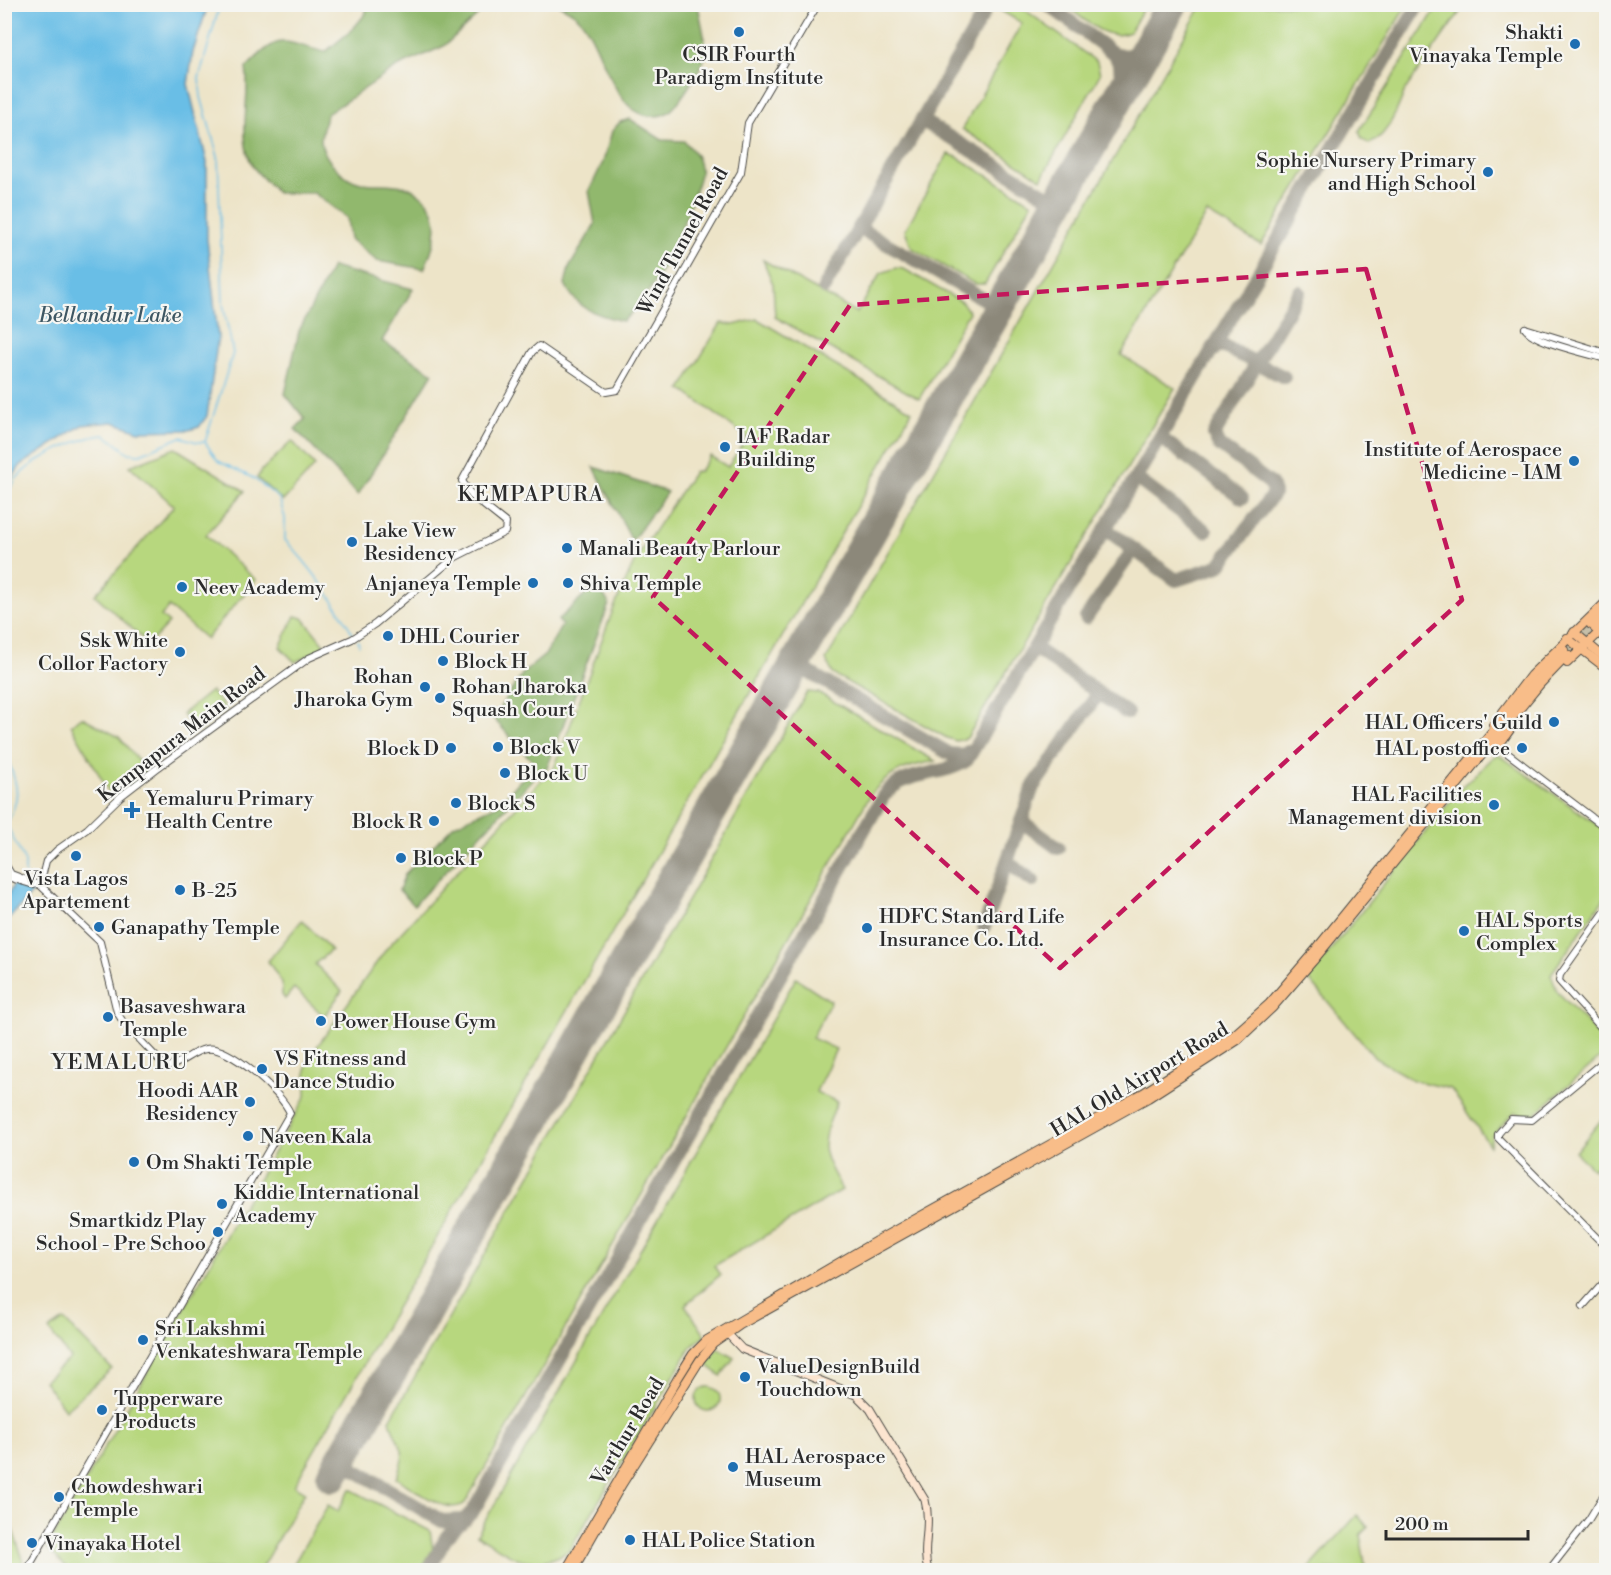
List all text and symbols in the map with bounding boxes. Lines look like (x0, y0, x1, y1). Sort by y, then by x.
place label: Shakti Vinayaka Temple (1408, 21, 1563, 69)
marker: CSIR Fourth Paradigm Institute (732, 25, 746, 39)
marker: Shakti Vinayaka Temple (1568, 37, 1582, 51)
place label: CSIR Fourth Paradigm Institute (655, 43, 823, 91)
place label: Sophie Nursery Primary and High School (1256, 149, 1476, 197)
street label: Wind Tunnel Road (632, 163, 735, 321)
marker: Sophie Nursery Primary and High School (1481, 165, 1495, 179)
water label: Bellandur Lake (38, 303, 182, 329)
place label: IAF Radar Building (736, 425, 830, 473)
place label: Institute of Aerospace Medicine - IAM (1365, 438, 1562, 486)
marker: IAF Radar Building (718, 440, 732, 454)
marker: Institute of Aerospace Medicine - IAM (1567, 454, 1581, 468)
district label: KEMPAPURA (457, 482, 605, 508)
place label: Lake View Residency (364, 519, 457, 567)
marker: Lake View Residency (345, 535, 359, 549)
place label: Manali Beauty Parlour (579, 537, 781, 562)
marker: Manali Beauty Parlour (560, 541, 574, 555)
place label: Anjaneya Temple (364, 572, 521, 597)
place label: Shiva Temple (580, 572, 702, 597)
place label: Neev Academy (194, 576, 325, 601)
marker: Anjaneya Temple (526, 576, 540, 590)
marker: Shiva Temple (561, 576, 575, 590)
marker: Neev Academy (175, 580, 189, 594)
place label: DHL Courier (400, 625, 520, 650)
place label: Ssk White Collor Factory (38, 629, 168, 677)
marker: DHL Courier (381, 629, 395, 643)
marker: Ssk White Collor Factory (173, 645, 187, 659)
place label: Block H (454, 650, 527, 675)
marker: Block H (436, 654, 450, 668)
street label: Kempapura Main Road (93, 661, 271, 809)
place label: Rohan Jharoka Gym (294, 665, 413, 713)
place label: Rohan Jharoka Squash Court (452, 675, 588, 723)
marker: Rohan Jharoka Gym (418, 680, 432, 694)
marker: Rohan Jharoka Squash Court (433, 691, 447, 705)
place label: HAL Officers' Guild (1365, 711, 1543, 736)
marker: HAL Officers' Guild (1547, 715, 1561, 729)
place label: Block V (509, 736, 581, 761)
place label: Block D (367, 737, 439, 762)
place label: HAL postoffice (1375, 737, 1510, 762)
marker: Block V (491, 740, 505, 754)
marker: Block D (444, 741, 458, 755)
marker: HAL postoffice (1515, 741, 1529, 755)
place label: Block U (516, 762, 588, 787)
marker: Block U (498, 766, 512, 780)
place label: HAL Facilities Management division (1288, 783, 1482, 831)
place label: Yemaluru Primary Health Centre (145, 787, 314, 835)
place label: Block S (467, 792, 535, 817)
marker: Block S (449, 796, 463, 810)
marker: HAL Facilities Management division (1487, 798, 1501, 812)
marker: Yemaluru Primary Health Centre (123, 801, 141, 819)
place label: Block R (351, 810, 423, 835)
marker: Block R (427, 814, 441, 828)
place label: Block P (412, 847, 483, 872)
marker: Vista Lagos Apartement (69, 849, 83, 863)
marker: Block P (394, 851, 408, 865)
place label: Vista Lagos Apartement (21, 867, 130, 915)
place label: B-25 (191, 879, 237, 904)
marker: B-25 (173, 883, 187, 897)
place label: HDFC Standard Life Insurance Co. Ltd. (879, 905, 1065, 953)
place label: HAL Sports Complex (1476, 909, 1582, 957)
place label: Ganapathy Temple (111, 916, 280, 941)
marker: Ganapathy Temple (92, 920, 106, 934)
marker: HDFC Standard Life Insurance Co. Ltd. (860, 921, 874, 935)
marker: HAL Sports Complex (1457, 924, 1471, 938)
place label: Basaveshwara Temple (119, 995, 247, 1043)
marker: Basaveshwara Temple (101, 1010, 115, 1024)
place label: Power House Gym (333, 1010, 497, 1035)
marker: Power House Gym (314, 1014, 328, 1028)
street label: HAL Old Airport Road (1046, 1017, 1234, 1143)
place label: VS Fitness and Dance Studio (273, 1047, 407, 1095)
district label: YEMALURU (50, 1049, 189, 1076)
marker: VS Fitness and Dance Studio (255, 1062, 269, 1076)
place label: Hoodi AAR Residency (138, 1079, 239, 1127)
marker: Hoodi AAR Residency (243, 1095, 257, 1109)
place label: Naveen Kala (260, 1125, 373, 1150)
marker: Naveen Kala (241, 1129, 255, 1143)
place label: Om Shakti Temple (146, 1151, 312, 1176)
marker: Om Shakti Temple (127, 1155, 141, 1169)
place label: Kiddie International Academy (233, 1181, 419, 1229)
marker: Kiddie International Academy (215, 1197, 229, 1211)
place label: Smartkidz Play School - Pre Schoo (36, 1209, 206, 1257)
marker: Smartkidz Play School - Pre Schoo (211, 1225, 225, 1239)
place label: Sri Lakshmi Venkateshwara Temple (154, 1317, 363, 1365)
marker: Sri Lakshmi Venkateshwara Temple (136, 1333, 150, 1347)
place label: ValueDesignBuild Touchdown (756, 1355, 920, 1403)
marker: ValueDesignBuild Touchdown (738, 1370, 752, 1384)
street label: Varthur Road (586, 1373, 671, 1491)
place label: Tupperware Products (114, 1387, 223, 1435)
marker: Tupperware Products (95, 1403, 109, 1417)
place label: HAL Aerospace Museum (745, 1445, 886, 1493)
marker: HAL Aerospace Museum (726, 1460, 740, 1474)
place label: Chowdeshwari Temple (71, 1475, 203, 1523)
marker: Chowdeshwari Temple (52, 1490, 66, 1504)
scale bar (1386, 1503, 1528, 1541)
text: 200 m (1395, 1513, 1449, 1536)
place label: HAL Police Station (642, 1529, 815, 1554)
place label: Vinayaka Hotel (43, 1532, 181, 1557)
marker: HAL Police Station (623, 1533, 637, 1547)
marker: Vinayaka Hotel (25, 1536, 39, 1550)

